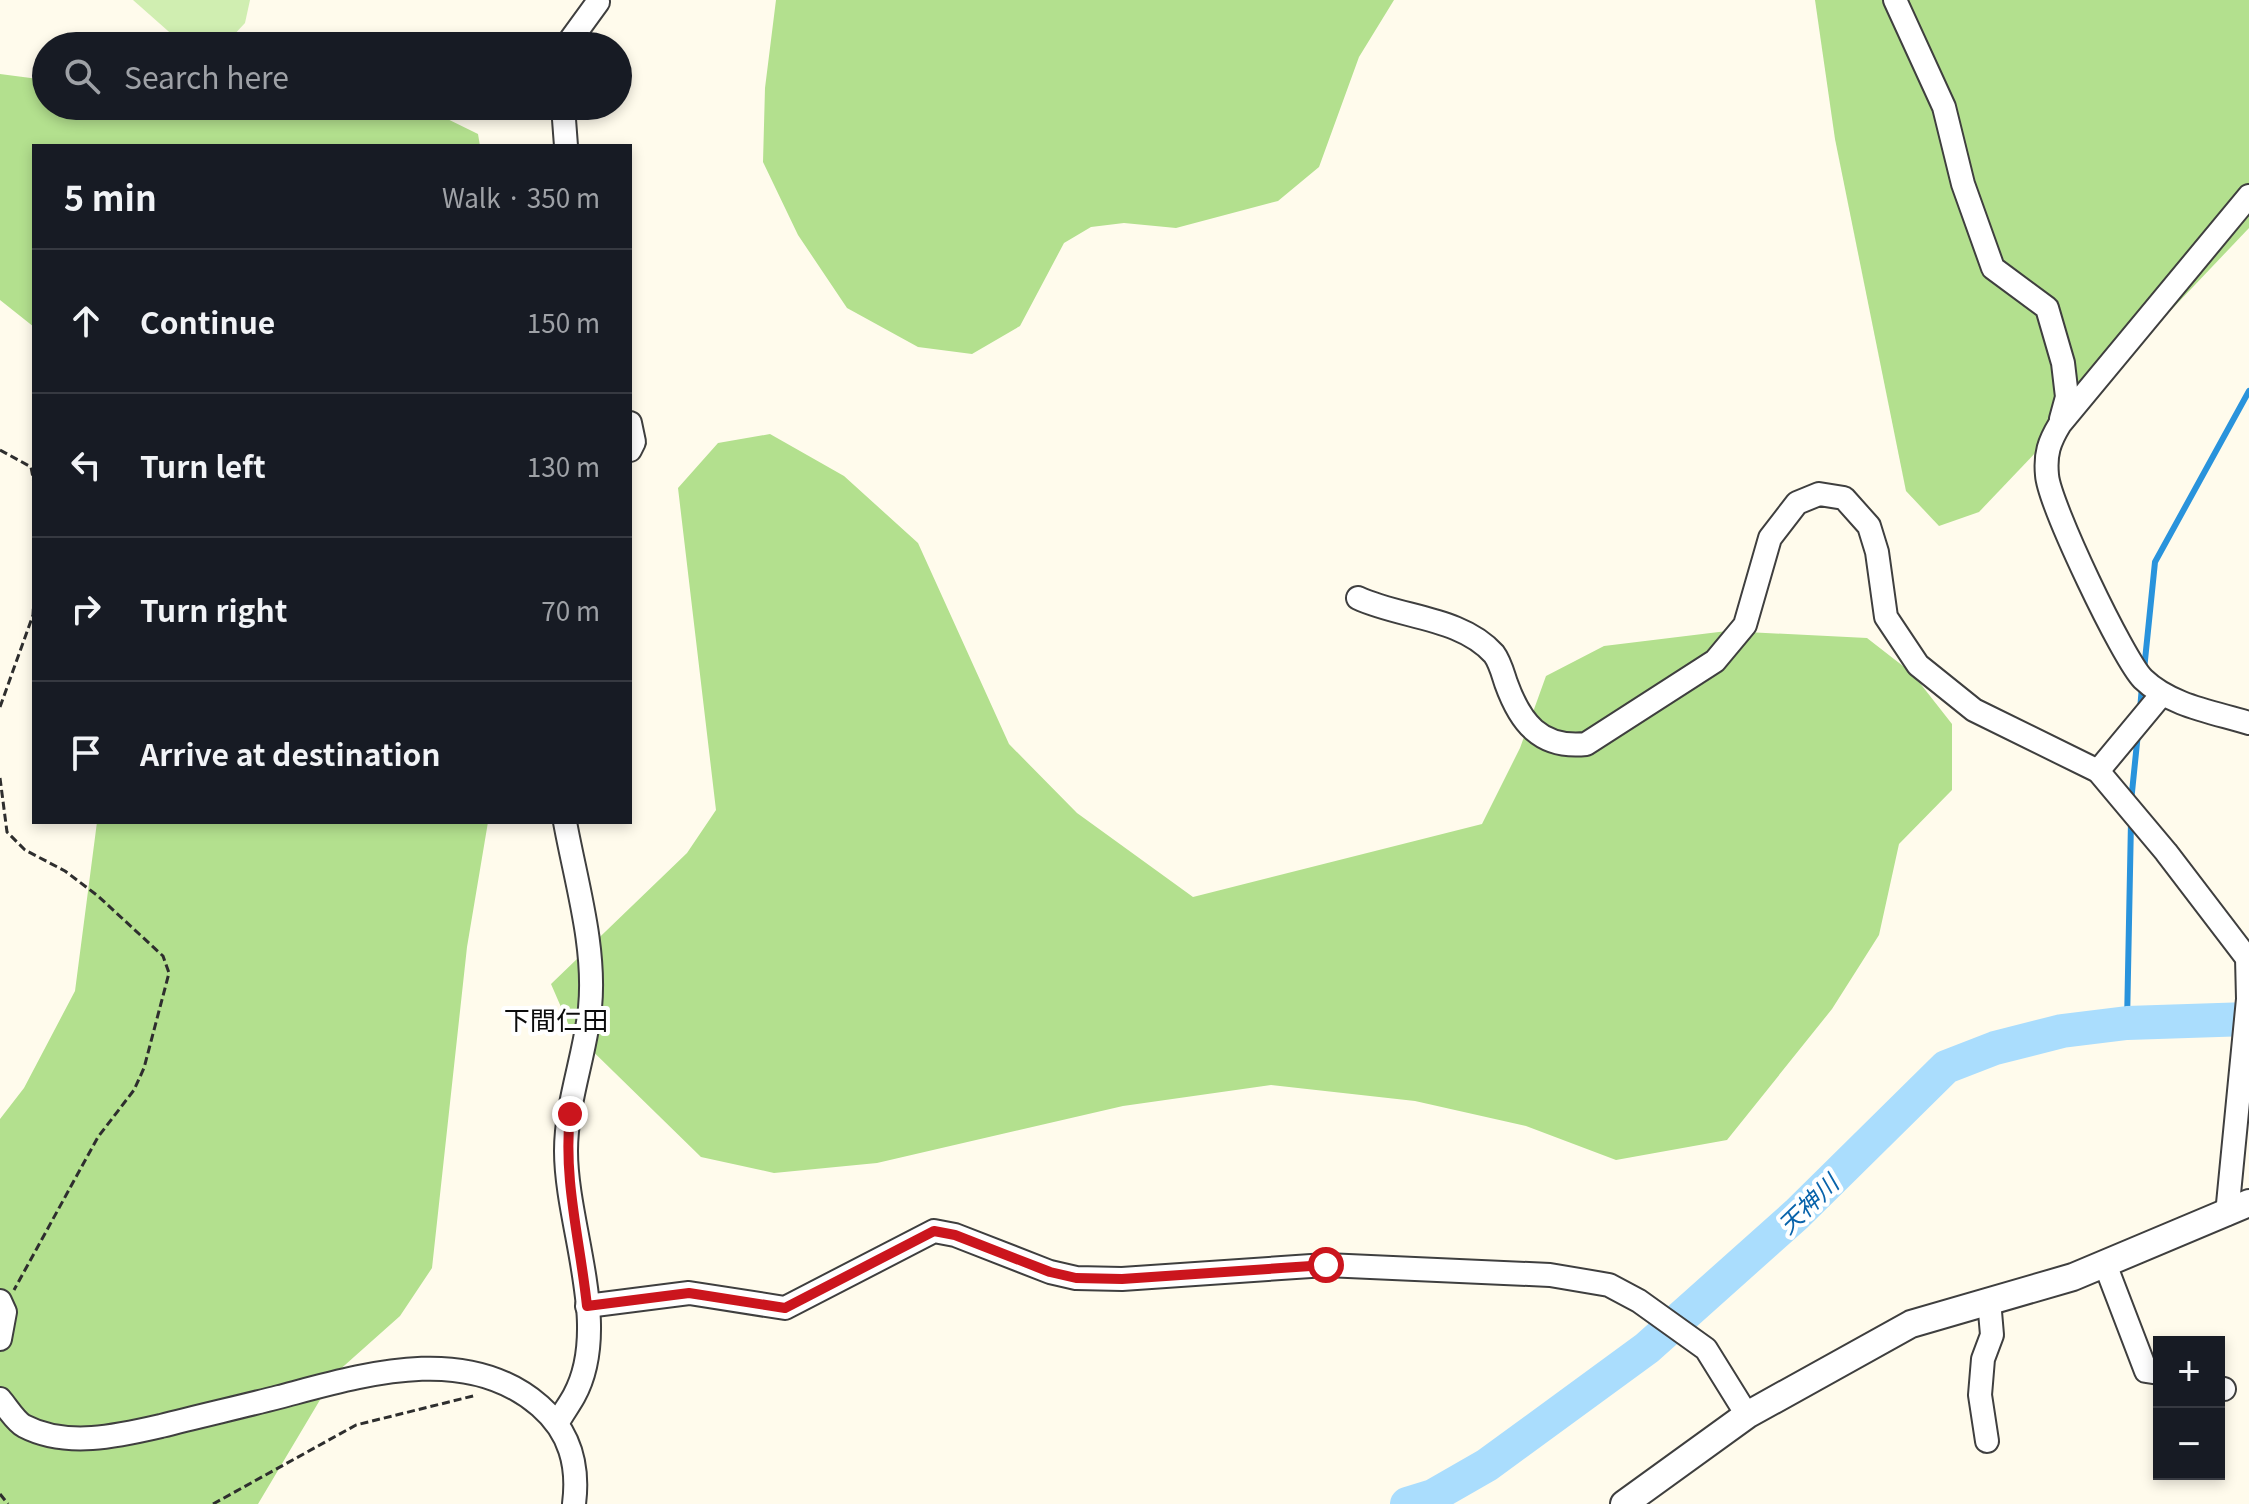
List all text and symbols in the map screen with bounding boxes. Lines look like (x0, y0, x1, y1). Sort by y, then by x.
search box (32, 32, 632, 120)
icon: search (60, 54, 104, 98)
text: Search here (124, 54, 289, 98)
text: 5 min (64, 172, 157, 221)
text: Walk · 350 m (442, 178, 600, 215)
icon: ahead (64, 299, 108, 343)
text: Continue (140, 299, 275, 343)
text: 150 m (527, 303, 600, 340)
icon: left (64, 443, 108, 487)
text: Turn left (140, 443, 266, 487)
text: 130 m (527, 447, 600, 484)
icon: right (64, 587, 108, 631)
text: Turn right (140, 587, 287, 631)
text: 70 m (541, 591, 600, 628)
icon: arrive (64, 731, 108, 775)
text: Arrive at destination (140, 731, 441, 775)
district label: 下間仁田 (504, 1000, 608, 1037)
route end (552, 1096, 588, 1132)
water label: 天神川 (1769, 1163, 1847, 1241)
route start (1308, 1247, 1344, 1283)
map controls (2153, 1336, 2225, 1480)
button: + (2153, 1336, 2225, 1408)
button: − (2153, 1408, 2225, 1480)

